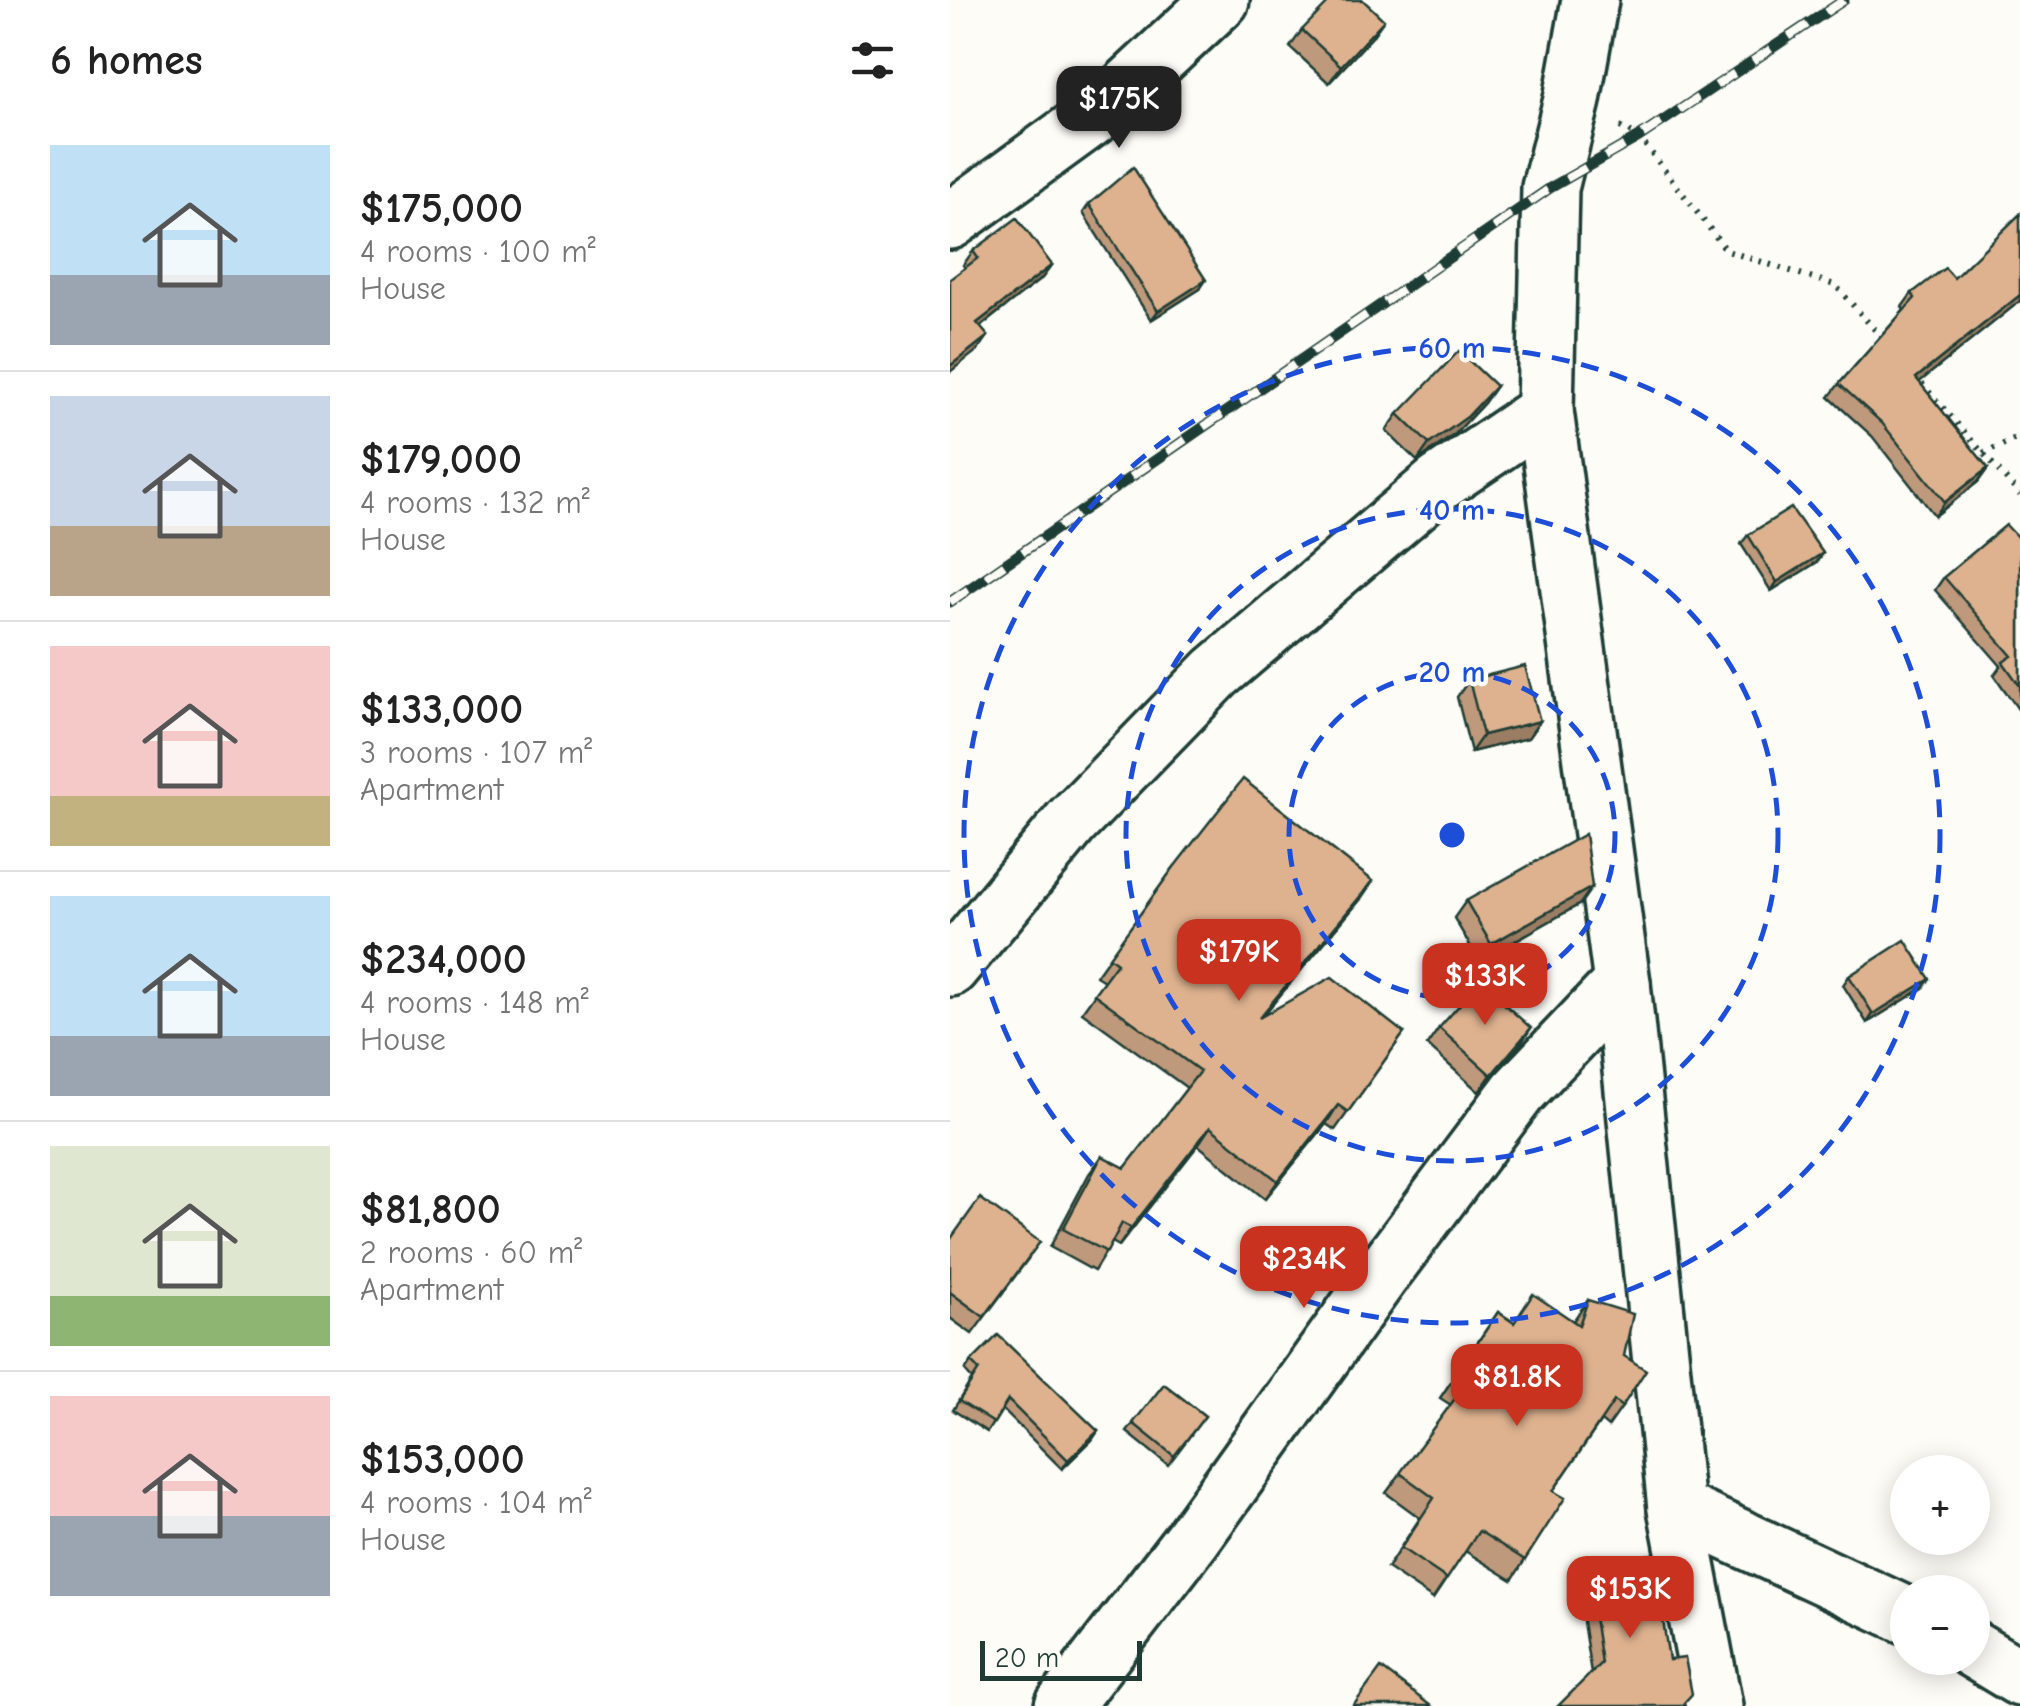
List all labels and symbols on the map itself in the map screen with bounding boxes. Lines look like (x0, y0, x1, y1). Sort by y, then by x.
pin: $175K (1049, 66, 1189, 151)
text: 60 m (1418, 331, 1486, 366)
text: 40 m (1419, 493, 1485, 528)
text: 20 m (1419, 655, 1485, 690)
centre of rings (1434, 817, 1470, 853)
pin: $179K (1169, 919, 1309, 1004)
pin: $133K (1415, 943, 1555, 1028)
pin: $234K (1234, 1226, 1374, 1311)
pin: $81.8K (1436, 1344, 1598, 1429)
pin: $153K (1560, 1556, 1700, 1641)
scale bar (980, 1636, 1142, 1680)

